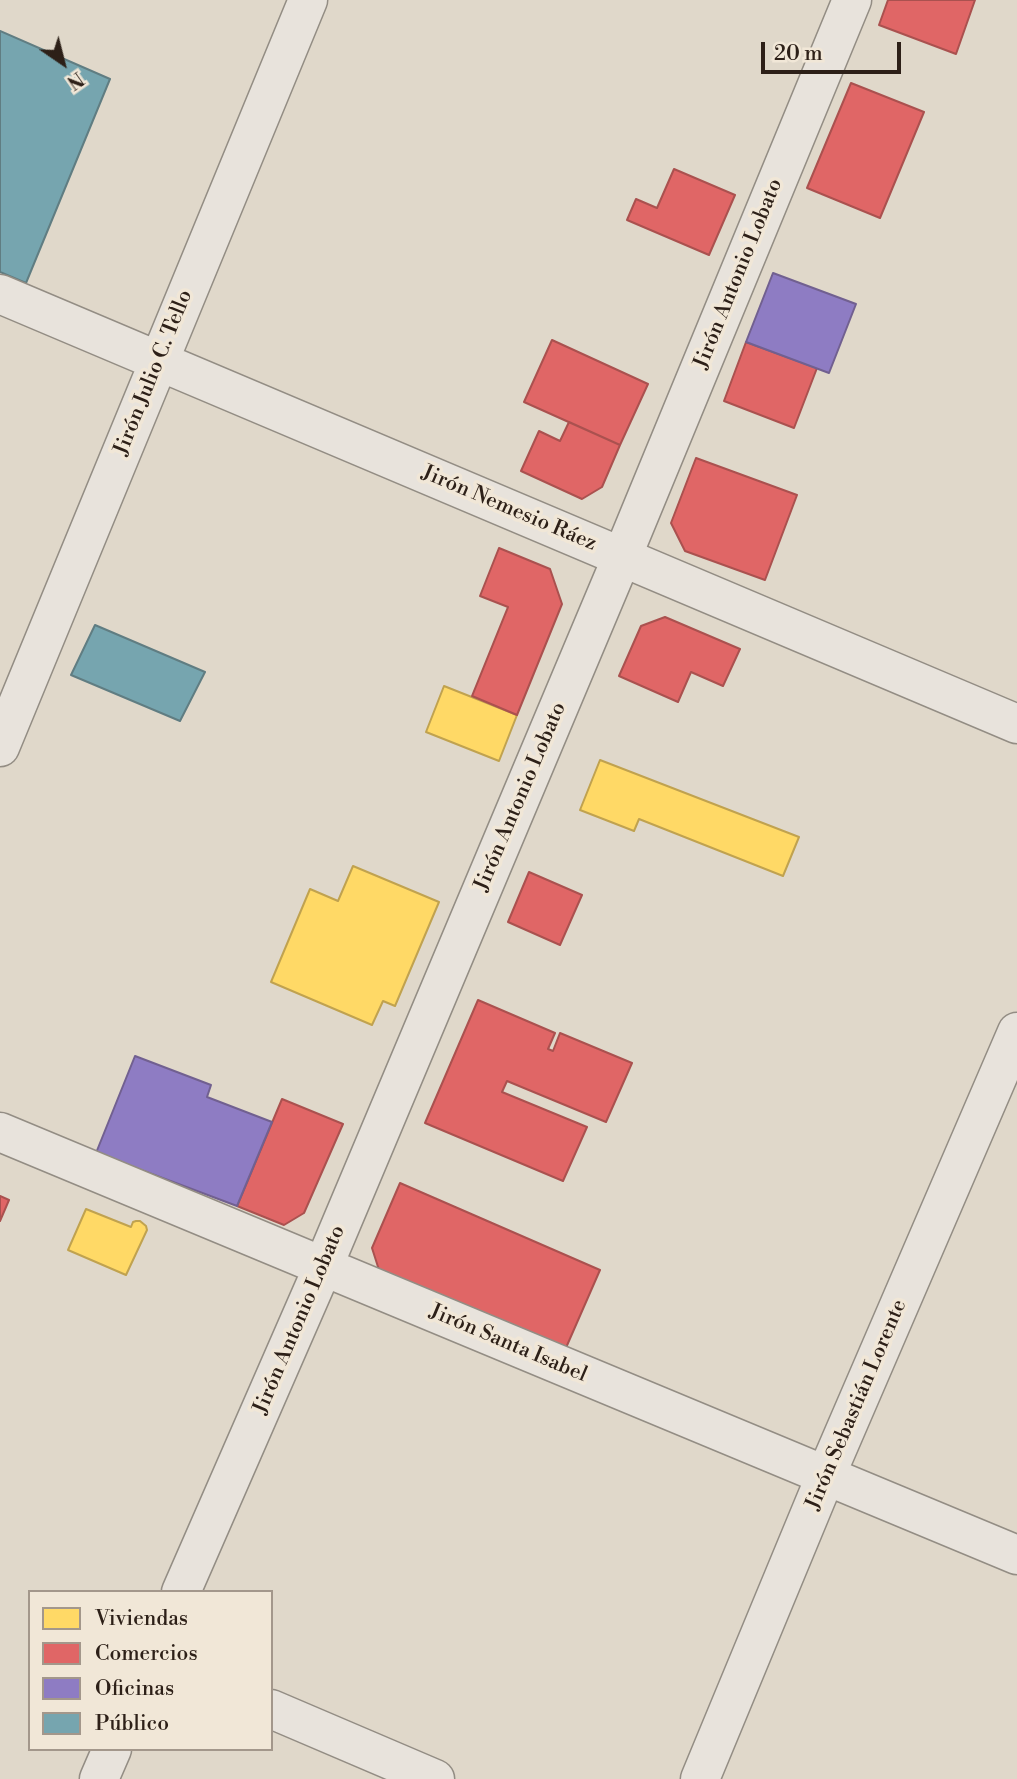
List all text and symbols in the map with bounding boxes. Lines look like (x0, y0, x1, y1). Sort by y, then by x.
north arrow (28, 28, 98, 98)
scale bar (765, 28, 905, 72)
text: 20 m (774, 41, 823, 67)
text: N (62, 66, 88, 94)
street label: Jirón Antonio Lobato (689, 175, 789, 373)
street label: Jirón Julio C. Tello (109, 287, 199, 459)
street label: Jirón Nemesio Ráez (418, 461, 600, 557)
street label: Jirón Antonio Lobato (470, 699, 572, 895)
street label: Jirón Antonio Lobato (249, 1222, 351, 1418)
street label: Jirón Sebastián Lorente (801, 1296, 913, 1514)
street label: Jirón Santa Isabel (426, 1299, 590, 1389)
legend (28, 1590, 273, 1751)
text: Viviendas (95, 1606, 188, 1632)
text: Comercios (95, 1641, 198, 1667)
text: Oficinas (95, 1676, 174, 1702)
text: Público (95, 1711, 169, 1737)

